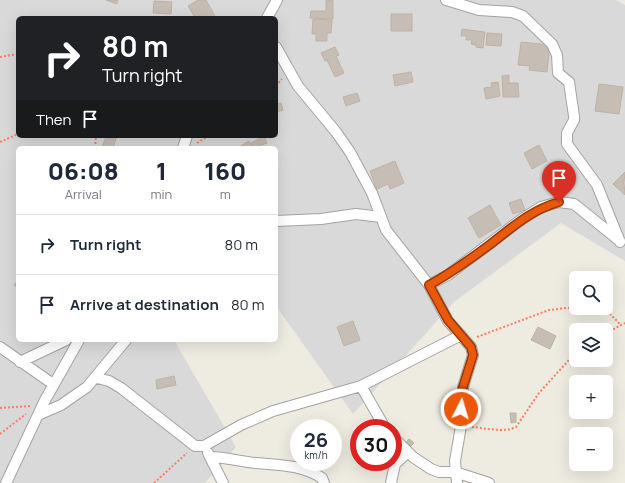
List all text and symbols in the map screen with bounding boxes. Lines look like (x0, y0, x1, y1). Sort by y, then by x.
text: 80 m (102, 27, 168, 65)
icon: right (36, 32, 88, 84)
text: Turn right (102, 63, 183, 87)
icon: arrive (79, 108, 101, 130)
text: Then (36, 109, 71, 130)
text: 06:08 (48, 154, 119, 187)
text: 1 (156, 154, 167, 187)
text: 160 (204, 154, 246, 187)
pin (542, 161, 576, 202)
icon: arrive (548, 167, 570, 189)
text: Arrival (65, 185, 102, 203)
text: min (151, 185, 172, 203)
text: m (220, 185, 231, 203)
icon: right (36, 234, 58, 256)
text: Turn right (70, 234, 141, 255)
text: 80 m (224, 234, 258, 255)
map controls (569, 271, 613, 471)
button: search (569, 271, 613, 315)
icon: arrive (36, 294, 58, 316)
text: Arrive at destination (70, 294, 219, 315)
text: 80 m (231, 294, 264, 315)
button: layers (569, 323, 613, 367)
button: + (569, 375, 613, 419)
position arrow (440, 388, 482, 430)
speed limit sign: 30 (350, 419, 402, 471)
text: 26 (304, 426, 328, 453)
button: − (569, 427, 613, 471)
text: km/h (304, 448, 328, 462)

